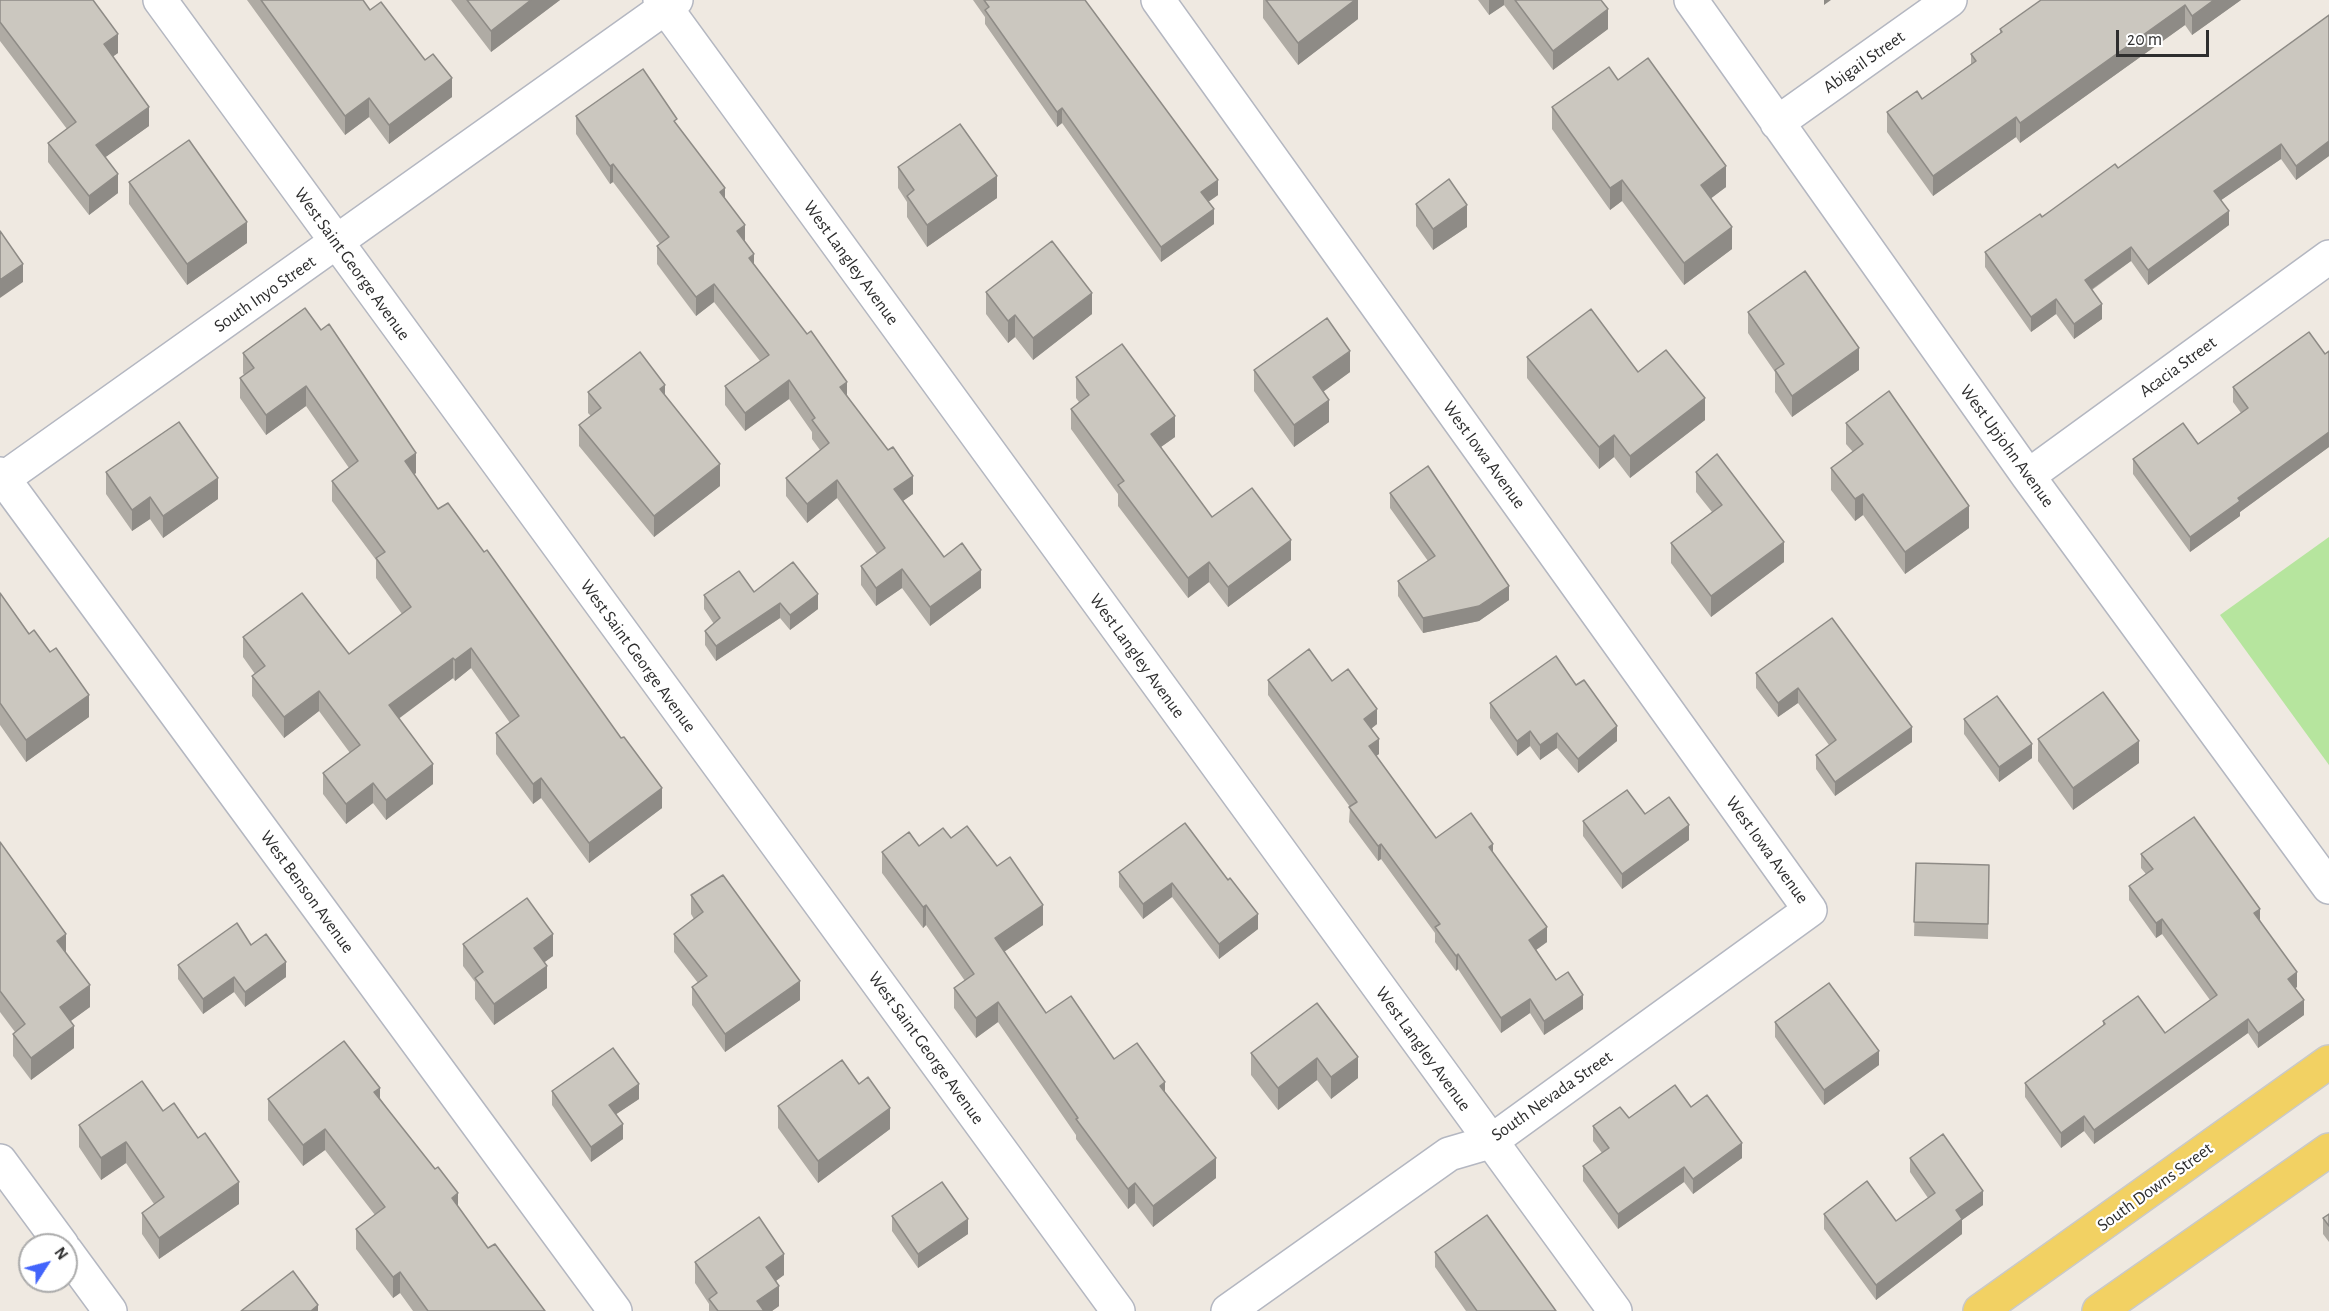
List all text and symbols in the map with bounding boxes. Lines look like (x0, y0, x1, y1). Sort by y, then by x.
scale bar (2119, 18, 2212, 56)
street label: Abigail Street (1819, 26, 1909, 98)
text: 20 m (2127, 31, 2162, 49)
street label: West Saint George Avenue (289, 183, 415, 345)
street label: West Langley Avenue (799, 197, 903, 329)
street label: South Inyo Street (210, 251, 320, 337)
street label: Acacia Street (2135, 332, 2221, 402)
street label: West Upjohn Avenue (1955, 380, 2059, 512)
street label: West Iowa Avenue (1438, 397, 1530, 513)
street label: West Saint George Avenue (575, 575, 701, 737)
street label: West Langley Avenue (1085, 590, 1189, 722)
street label: West Iowa Avenue (1721, 792, 1813, 908)
street label: West Benson Avenue (255, 827, 359, 957)
street label: West Saint George Avenue (863, 967, 989, 1129)
street label: West Langley Avenue (1371, 983, 1475, 1115)
street label: South Nevada Street (1487, 1046, 1617, 1146)
street label: South Downs Street (2093, 1138, 2217, 1236)
north arrow (18, 1233, 78, 1293)
text: N (51, 1244, 71, 1263)

